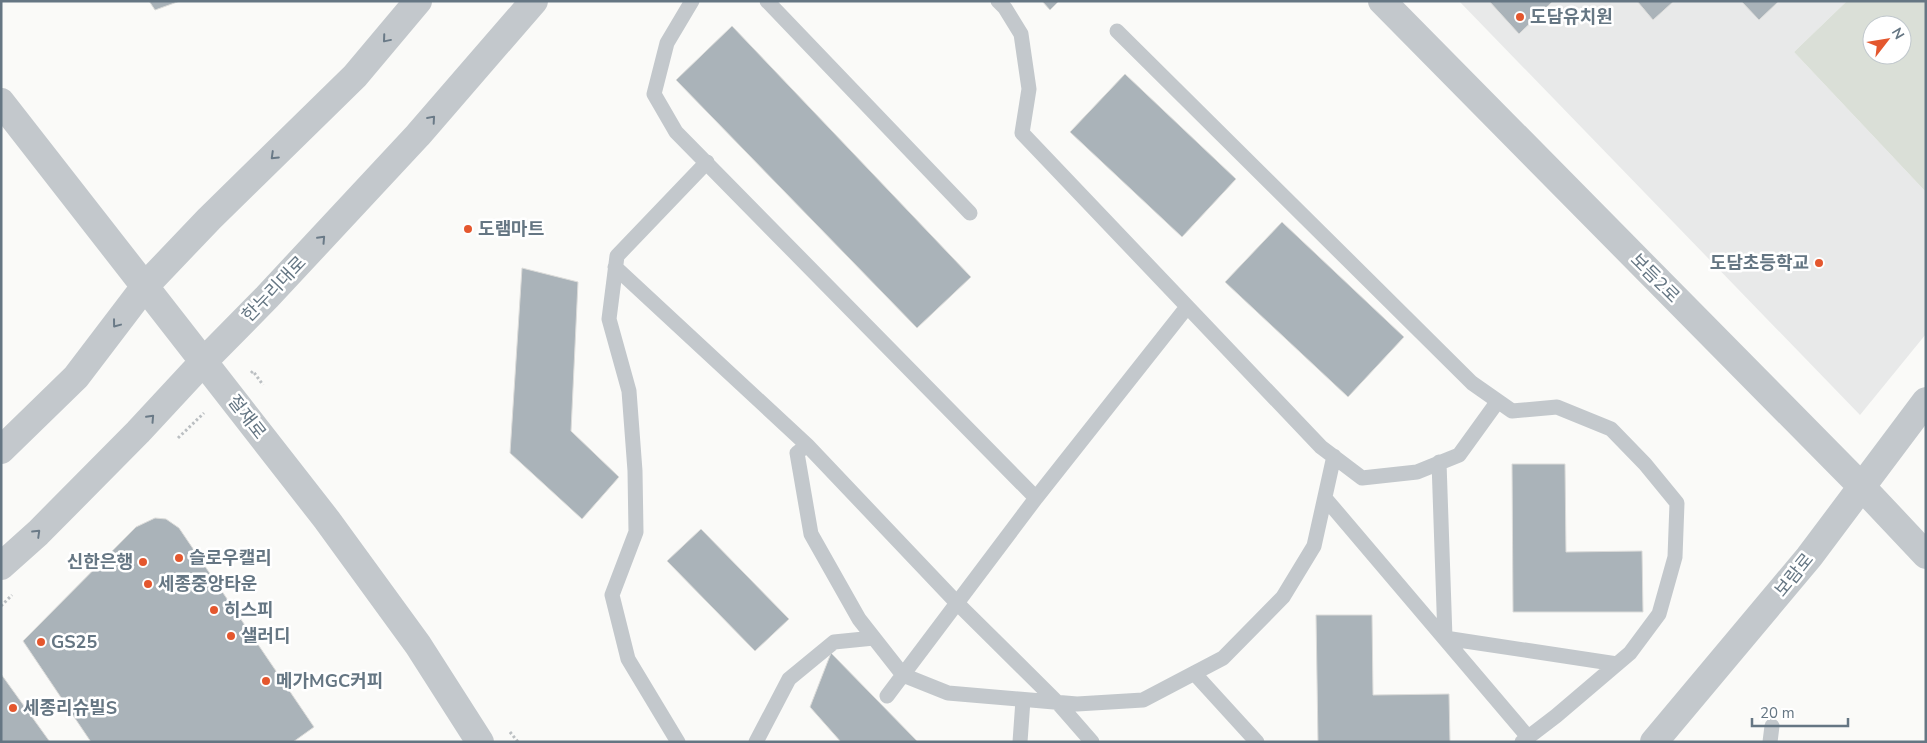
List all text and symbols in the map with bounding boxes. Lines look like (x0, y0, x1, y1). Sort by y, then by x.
place label: 도담유치원 (1530, 5, 1613, 29)
marker: 도담유치원 (1514, 11, 1526, 23)
north arrow (1862, 15, 1912, 65)
text: N (1887, 24, 1909, 43)
one-way arrow (383, 33, 392, 42)
one-way arrow (426, 116, 435, 125)
one-way arrow (270, 150, 279, 159)
place label: 도램마트 (478, 217, 544, 241)
marker: 도램마트 (462, 223, 474, 235)
one-way arrow (316, 235, 325, 244)
street label: 보듬2로 (1625, 248, 1685, 308)
street label: 한누리대로 (237, 251, 311, 327)
place label: 도담초등학교 (1710, 251, 1809, 275)
marker: 도담초등학교 (1813, 257, 1825, 269)
one-way arrow (113, 318, 122, 328)
street label: 절재로 (222, 390, 272, 444)
one-way arrow (145, 414, 154, 423)
one-way arrow (31, 530, 40, 539)
place label: 슬로우캘리 (189, 546, 272, 570)
street label: 보람로 (1769, 548, 1819, 602)
place label: 신한은행 (67, 550, 133, 574)
marker: 슬로우캘리 (173, 552, 185, 564)
marker: 신한은행 (137, 556, 149, 568)
place label: 세종중앙타운 (158, 572, 257, 596)
marker: 세종중앙타운 (142, 578, 154, 590)
place label: 히스피 (224, 598, 274, 622)
marker: 히스피 (208, 604, 220, 616)
place label: 샐러디 (241, 624, 291, 648)
place label: GS25 (51, 630, 97, 654)
marker: 샐러디 (225, 630, 237, 642)
marker: GS25 (35, 636, 47, 648)
place label: 메가MGC커피 (276, 669, 383, 693)
marker: 메가MGC커피 (260, 675, 272, 687)
place label: 세종리슈빌S (23, 696, 117, 720)
scale bar (1752, 696, 1848, 728)
marker: 세종리슈빌S (7, 702, 19, 714)
text: 20 m (1760, 703, 1795, 723)

